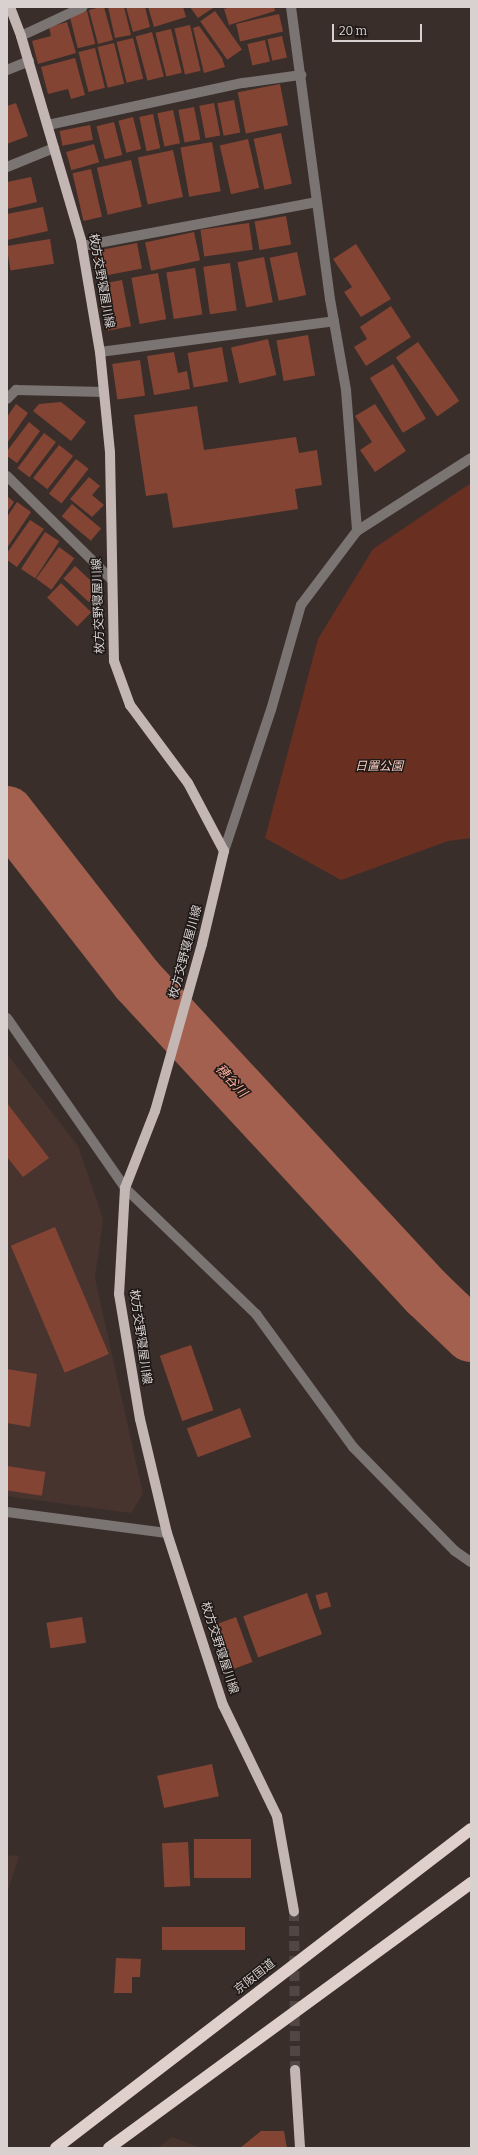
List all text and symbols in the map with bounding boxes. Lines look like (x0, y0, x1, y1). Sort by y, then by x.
scale bar (334, 16, 424, 42)
text: 20 m (339, 24, 367, 38)
street label: 枚方交野寝屋川線 (86, 232, 116, 330)
street label: 枚方交野寝屋川線 (90, 558, 108, 654)
park label: 日置公園 (355, 760, 403, 774)
street label: 枚方交野寝屋川線 (167, 904, 205, 1000)
water label: 穂谷川 (212, 1061, 250, 1101)
street label: 枚方交野寝屋川線 (126, 1288, 154, 1386)
street label: 枚方交野寝屋川線 (197, 1600, 241, 1696)
street label: 京阪国道 (232, 1957, 278, 1997)

